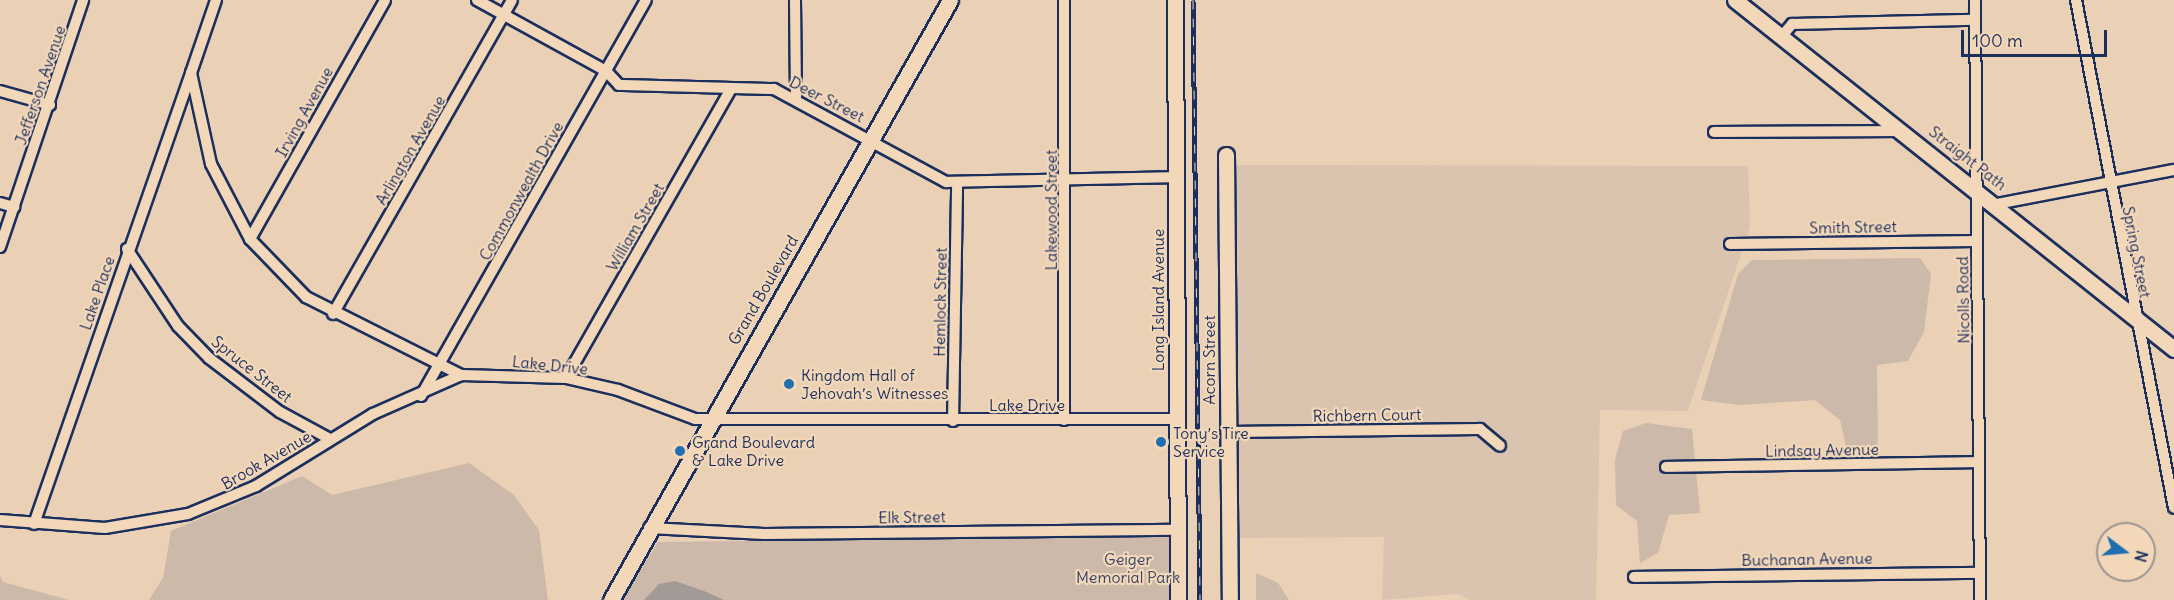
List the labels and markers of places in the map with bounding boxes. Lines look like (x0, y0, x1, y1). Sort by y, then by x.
place label: Kingdom Hall of Jehovah’s Witnesses (801, 365, 948, 403)
marker: Kingdom Hall of Jehovah’s Witnesses (782, 377, 796, 391)
place label: Tony’s Tire Service (1173, 423, 1249, 461)
place label: Grand Boulevard & Lake Drive (692, 432, 815, 470)
marker: Tony’s Tire Service (1154, 435, 1168, 449)
marker: Grand Boulevard & Lake Drive (673, 444, 687, 458)

